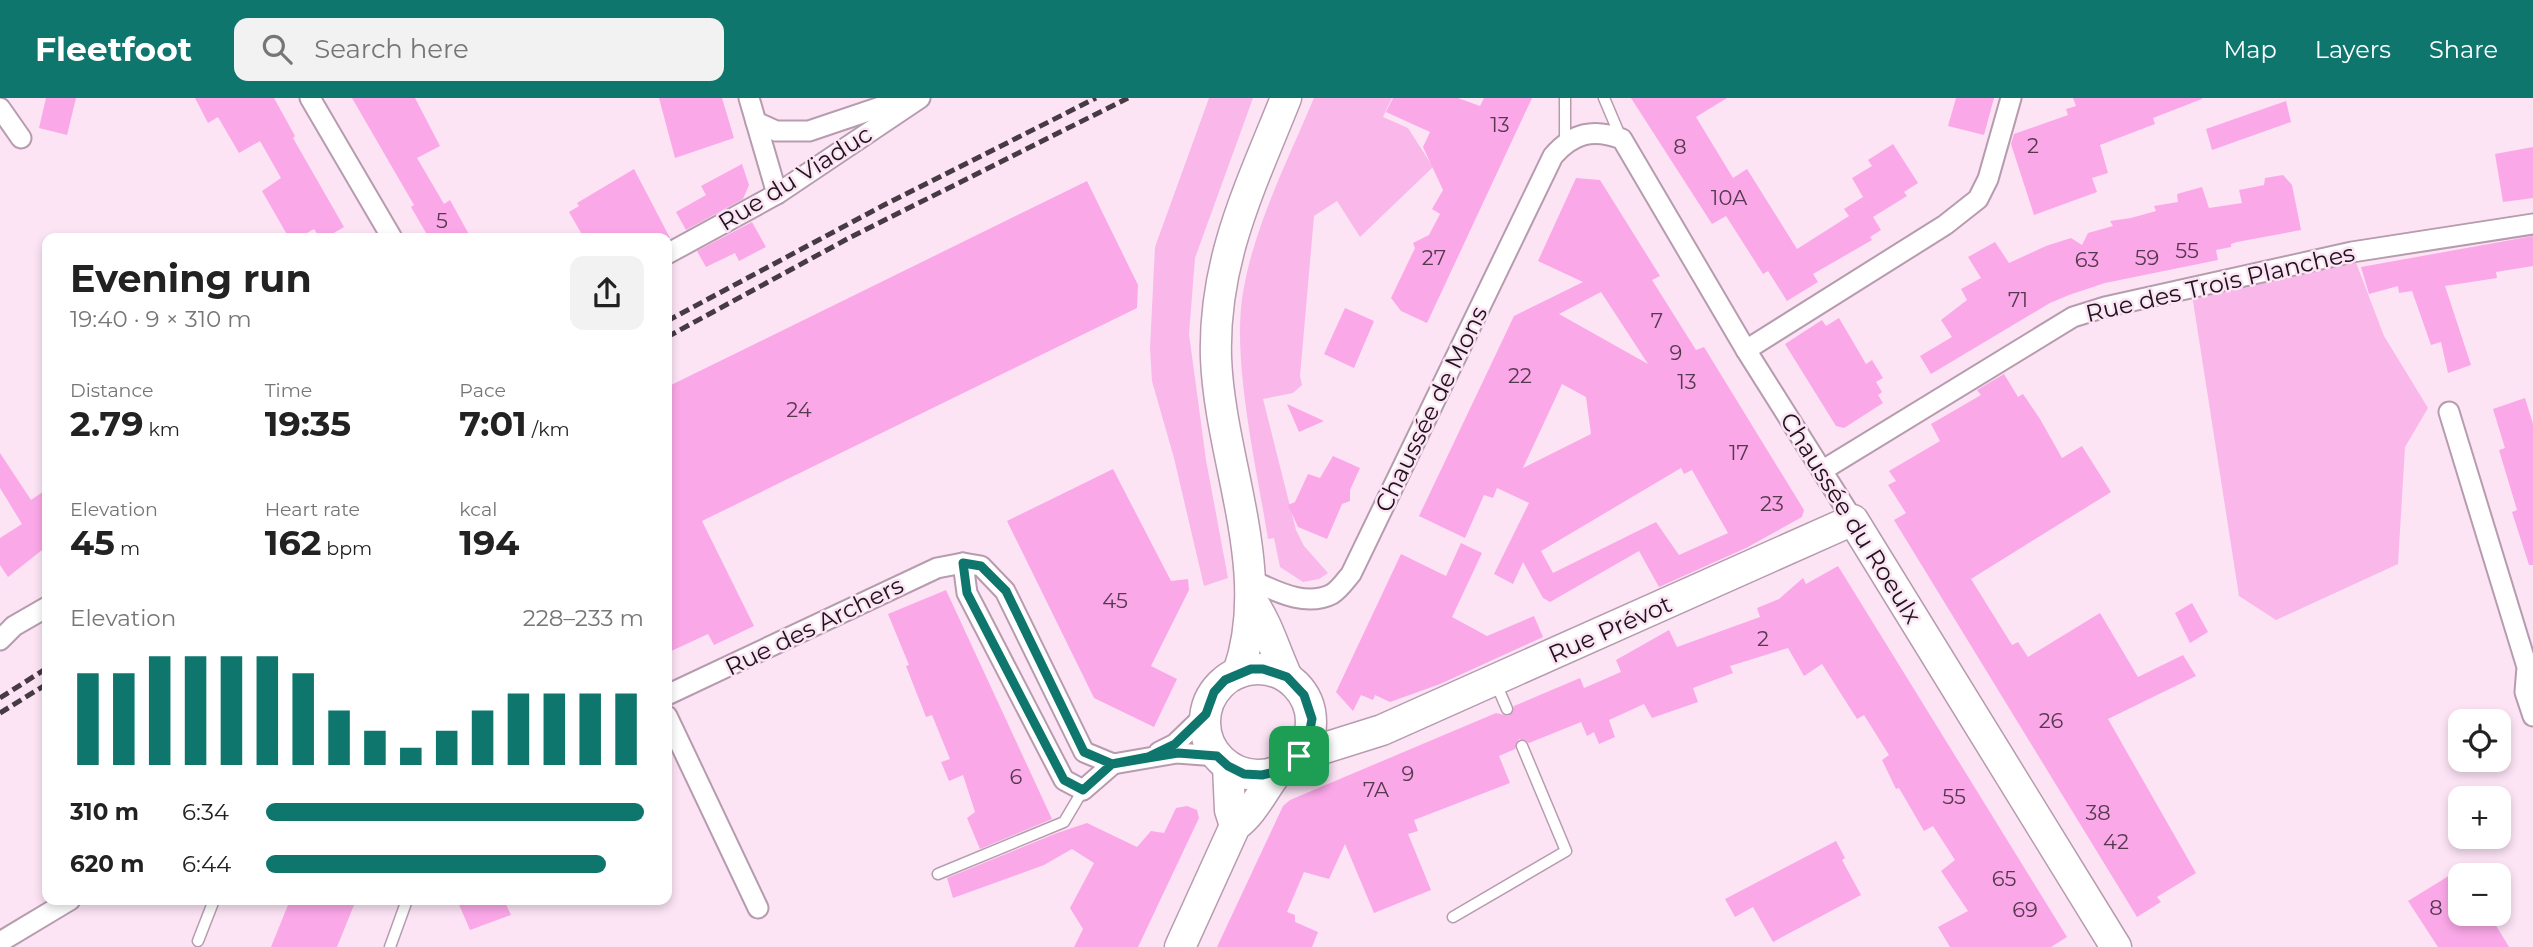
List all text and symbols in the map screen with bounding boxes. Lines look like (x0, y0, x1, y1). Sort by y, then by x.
search box (234, 18, 724, 81)
text: Fleetfoot (35, 29, 192, 69)
icon: search (258, 30, 296, 68)
text: Search here (314, 33, 469, 65)
text: Map (2223, 35, 2277, 64)
text: Layers (2315, 35, 2391, 64)
text: Share (2429, 35, 2498, 64)
house number: 13 (1490, 112, 1510, 137)
street label: Rue du Viaduc (713, 119, 877, 237)
house number: 2 (2027, 133, 2039, 158)
house number: 8 (1673, 134, 1687, 159)
house number: 10A (1711, 185, 1748, 210)
house number: 5 (436, 208, 448, 233)
street label: Rue des Trois Planches (2083, 238, 2357, 328)
house number: 55 (2175, 238, 2199, 263)
house number: 27 (1422, 245, 1446, 270)
house number: 59 (2135, 245, 2159, 270)
house number: 63 (2075, 247, 2099, 272)
text: Evening run (70, 255, 312, 302)
button: share (570, 256, 644, 330)
house number: 71 (2008, 287, 2028, 312)
street label: Chaussée de Mons (1369, 301, 1493, 517)
text: 19:40 · 9 × 310 m (70, 305, 252, 333)
house number: 7 (1651, 308, 1663, 333)
house number: 9 (1670, 340, 1682, 365)
house number: 22 (1508, 363, 1532, 388)
house number: 13 (1677, 369, 1697, 394)
text: Distance (70, 379, 153, 402)
text: Time (265, 379, 312, 402)
text: Pace (459, 379, 506, 402)
house number: 24 (786, 397, 812, 422)
text: 2.79 (70, 402, 144, 445)
text: 19:35 (265, 402, 351, 445)
text: 7:01 (459, 402, 527, 445)
street label: Chaussée du Roeulx (1774, 407, 1928, 629)
text: km (144, 418, 180, 441)
text: /km (527, 418, 570, 441)
house number: 17 (1729, 440, 1749, 465)
house number: 23 (1760, 491, 1784, 516)
text: Elevation (70, 498, 158, 521)
text: Heart rate (265, 498, 360, 521)
text: kcal (459, 498, 497, 521)
text: 45 (70, 521, 115, 564)
text: 162 (265, 521, 321, 564)
text: 194 (459, 521, 519, 564)
text: m (115, 537, 140, 560)
text: bpm (321, 537, 372, 560)
street label: Rue des Archers (720, 570, 908, 682)
house number: 45 (1102, 588, 1128, 613)
street label: Rue Prévot (1544, 589, 1676, 669)
text: Elevation (70, 604, 176, 632)
text: 228–233 m (523, 604, 644, 632)
house number: 2 (1757, 626, 1769, 651)
house number: 26 (2039, 708, 2064, 733)
map controls (2448, 709, 2511, 926)
button: locate (2448, 709, 2511, 772)
pin (1269, 726, 1329, 786)
icon: arrive (1280, 737, 1318, 775)
house number: 9 (1402, 761, 1414, 786)
house number: 6 (1010, 764, 1023, 789)
house number: 7A (1363, 777, 1390, 802)
house number: 55 (1942, 784, 1966, 809)
button: + (2448, 786, 2511, 849)
text: 310 m (70, 798, 139, 826)
text: 6:34 (182, 798, 229, 826)
house number: 38 (2085, 800, 2111, 825)
house number: 42 (2103, 829, 2129, 854)
text: 620 m (70, 850, 144, 878)
text: 6:44 (182, 850, 231, 878)
button: − (2448, 863, 2511, 926)
house number: 65 (1992, 866, 2016, 891)
house number: 8 (2429, 895, 2443, 920)
house number: 69 (2012, 897, 2038, 922)

